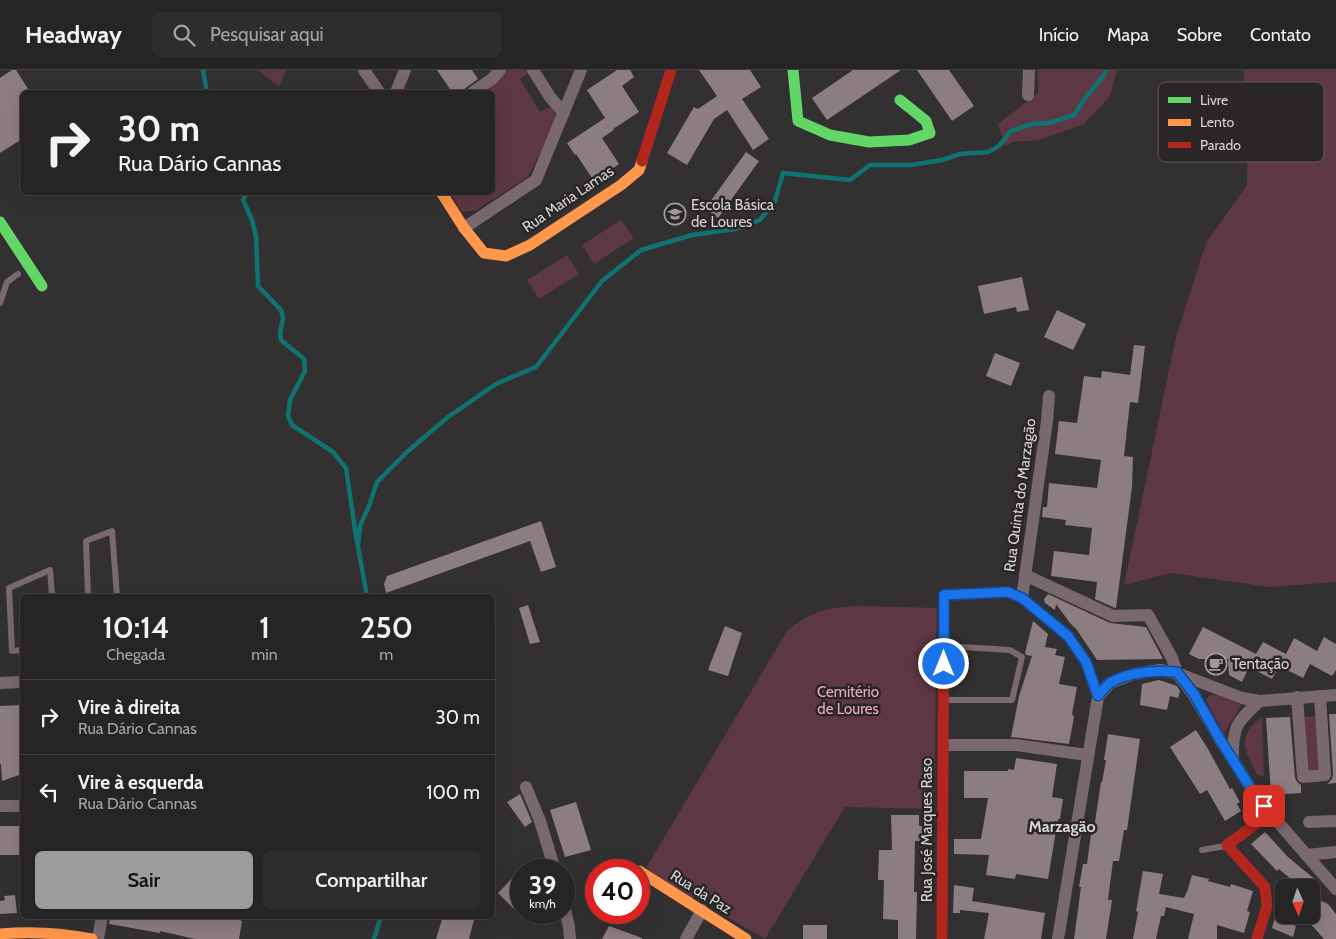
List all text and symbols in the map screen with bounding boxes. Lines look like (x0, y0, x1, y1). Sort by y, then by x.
search box (152, 12, 502, 57)
text: Headway (25, 20, 122, 49)
icon: search (170, 21, 198, 49)
text: Pesquisar aqui (210, 23, 324, 46)
text: Início (1039, 24, 1079, 46)
text: Mapa (1107, 24, 1149, 46)
text: Sobre (1177, 24, 1222, 46)
text: Contato (1250, 24, 1311, 46)
legend (1158, 82, 1324, 162)
text: Livre (1200, 91, 1228, 109)
text: 30 m (118, 107, 200, 150)
icon: right (35, 110, 100, 175)
text: Lento (1200, 113, 1234, 131)
text: Parado (1200, 136, 1241, 154)
text: Rua Dário Cannas (118, 150, 281, 177)
street label: Rua Maria Lamas (519, 162, 617, 236)
place label: Escola Básica de Loures (691, 196, 775, 231)
school or university icon: Escola Básica de Loures (663, 202, 687, 226)
street label: Rua Quinta do Marzagão (1000, 417, 1040, 573)
text: 10:14 (102, 609, 169, 646)
text: 1 (259, 609, 270, 646)
text: 250 (360, 609, 413, 646)
position arrow (917, 637, 969, 689)
text: Chegada (106, 645, 165, 664)
text: min (251, 645, 278, 664)
text: m (379, 645, 393, 664)
cafe icon: Tentação (1204, 652, 1228, 676)
place label: Tentação (1232, 655, 1289, 673)
park label: Cemitério de Loures (817, 683, 879, 718)
text: Vire à direita (78, 696, 180, 719)
icon: right (35, 703, 63, 731)
text: 30 m (436, 706, 480, 729)
text: Rua Dário Cannas (78, 719, 197, 738)
street label: Rua José Marques Raso (918, 758, 936, 902)
text: Vire à esquerda (78, 771, 204, 794)
icon: left (35, 778, 63, 806)
text: 100 m (426, 781, 480, 804)
pin (1243, 785, 1285, 827)
icon: arrive (1250, 792, 1278, 820)
text: Rua Dário Cannas (78, 794, 197, 813)
district label: Marzagão (1028, 817, 1096, 836)
button: Sair (35, 851, 253, 909)
button: Compartilhar (263, 851, 480, 909)
speed limit sign: 40 (585, 859, 650, 924)
street label: Rua da Paz (667, 866, 735, 918)
text: 39 (529, 870, 556, 900)
north arrow (1275, 879, 1320, 924)
map controls (1275, 879, 1320, 924)
text: km/h (529, 896, 556, 911)

